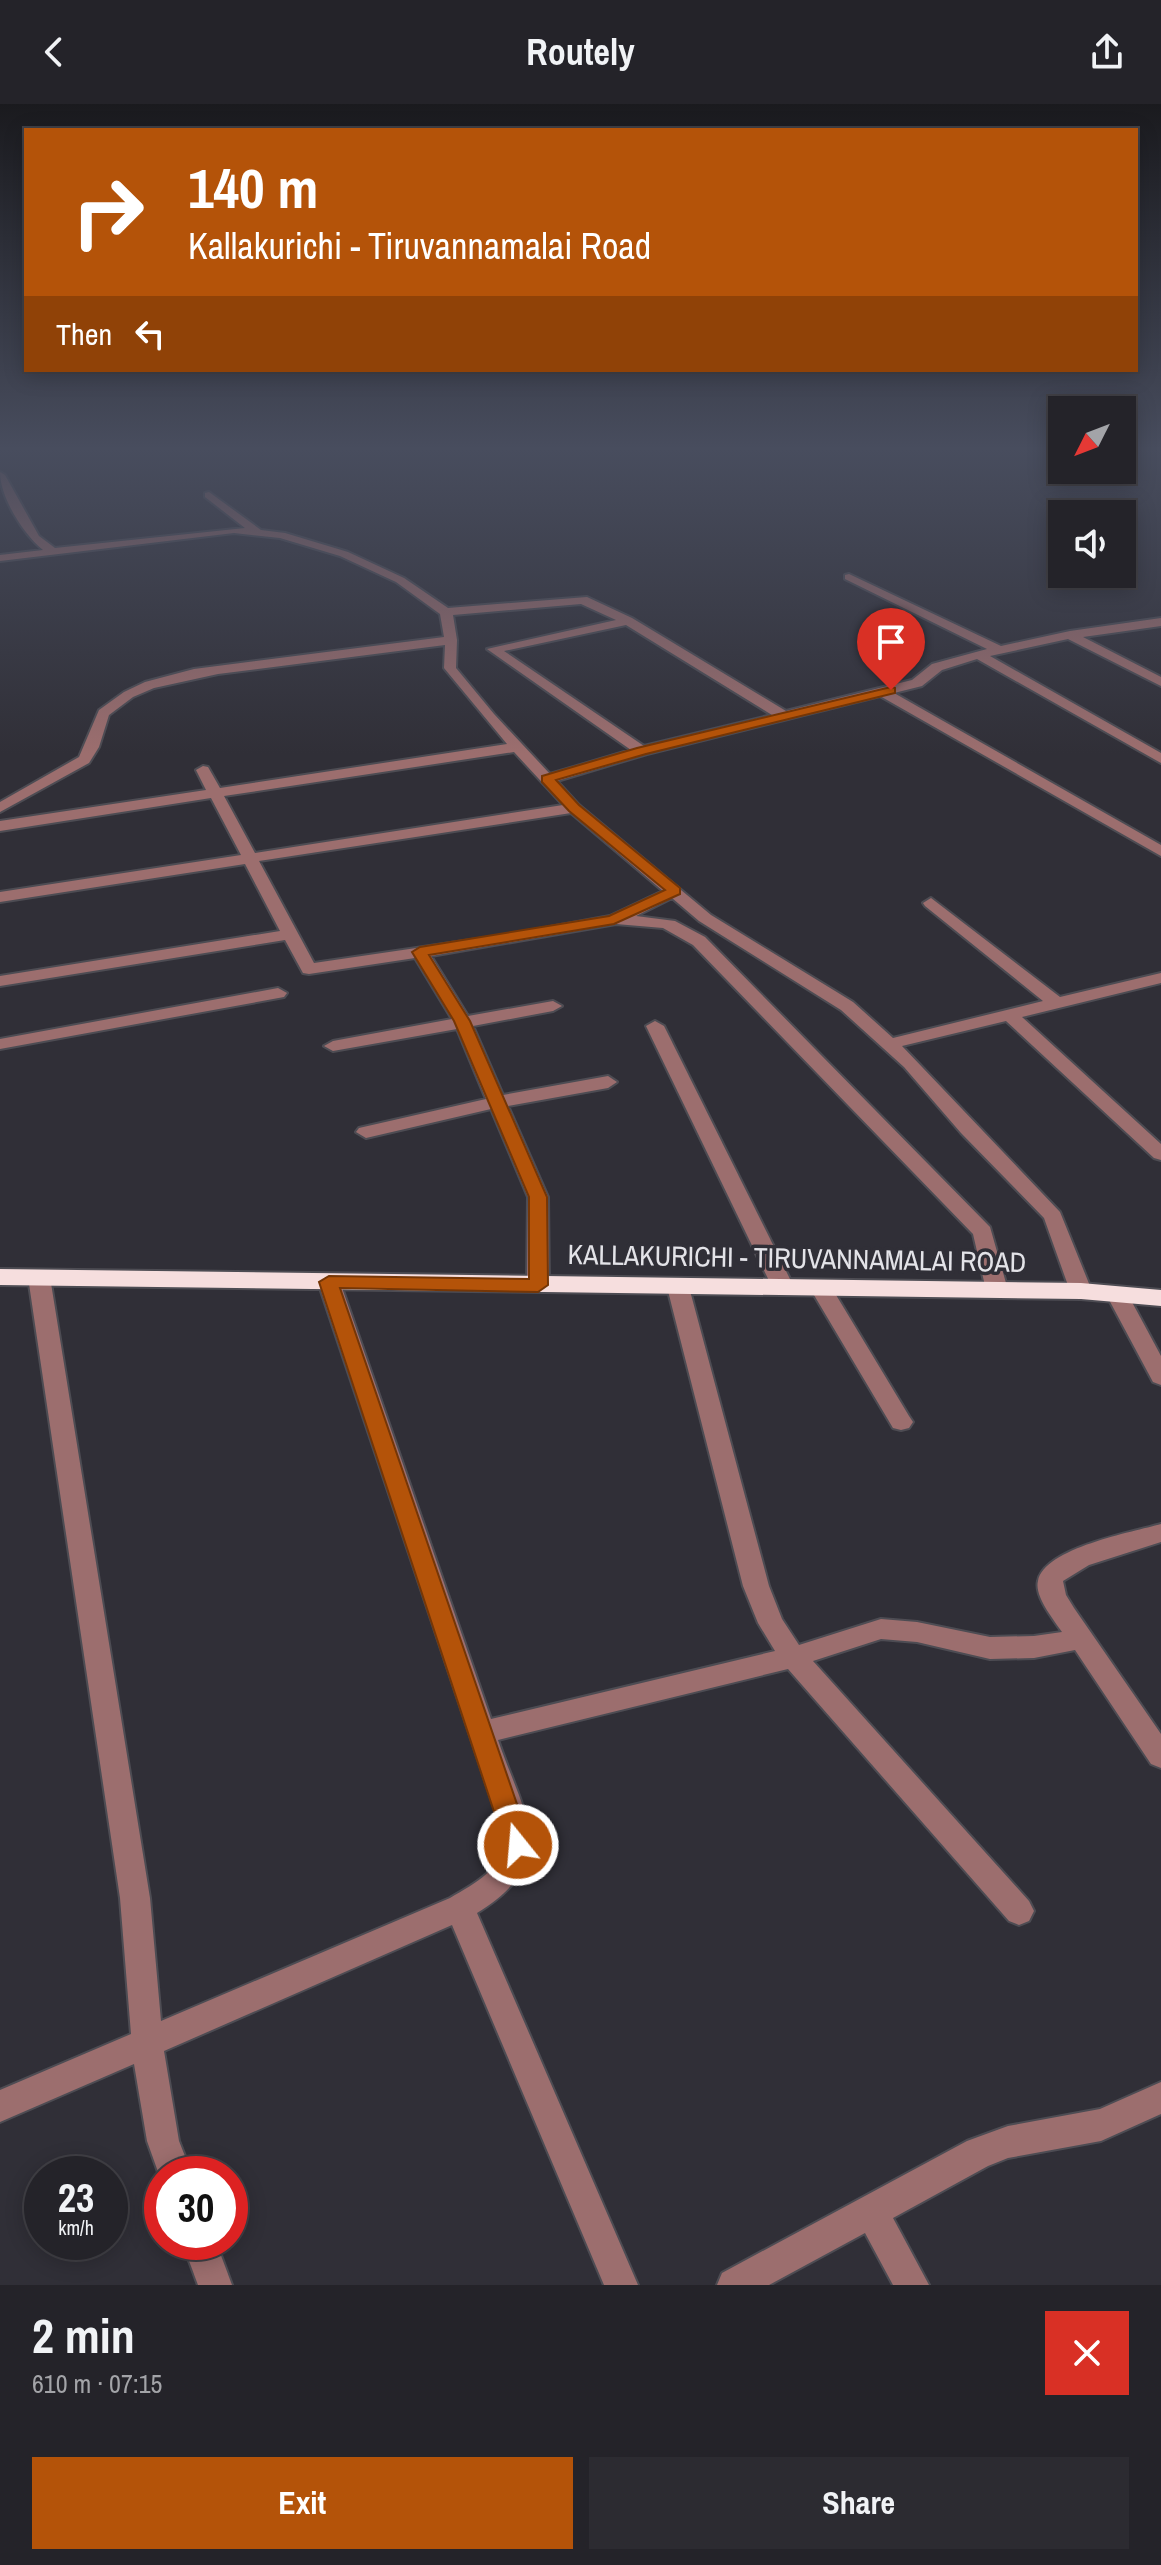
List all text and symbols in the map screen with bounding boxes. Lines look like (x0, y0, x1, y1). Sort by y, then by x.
text: Routely (526, 28, 635, 76)
icon: back (32, 30, 76, 74)
icon: share (1085, 30, 1129, 74)
text: 140 m (188, 150, 318, 225)
icon: right (56, 160, 160, 264)
text: Kallakurichi - Tiruvannamalai Road (188, 222, 651, 270)
icon: left (128, 312, 172, 356)
text: Then (56, 314, 112, 354)
north arrow (1048, 396, 1136, 484)
map controls (1048, 396, 1136, 588)
button: sound (1048, 500, 1136, 588)
pin (857, 608, 925, 690)
icon: arrive (869, 620, 913, 664)
street label: KALLAKURICHI - TIRUVANNAMALAI ROAD (567, 1235, 1027, 1281)
position arrow (476, 1803, 560, 1887)
speed limit sign: 30 (144, 2156, 248, 2260)
text: 23 (58, 2171, 94, 2224)
text: km/h (58, 2214, 94, 2241)
text: 2 min (32, 2303, 135, 2368)
button: close (1045, 2311, 1129, 2395)
text: 610 m · 07:15 (32, 2366, 162, 2401)
button: Exit (32, 2457, 573, 2549)
button: Share (589, 2457, 1129, 2549)

